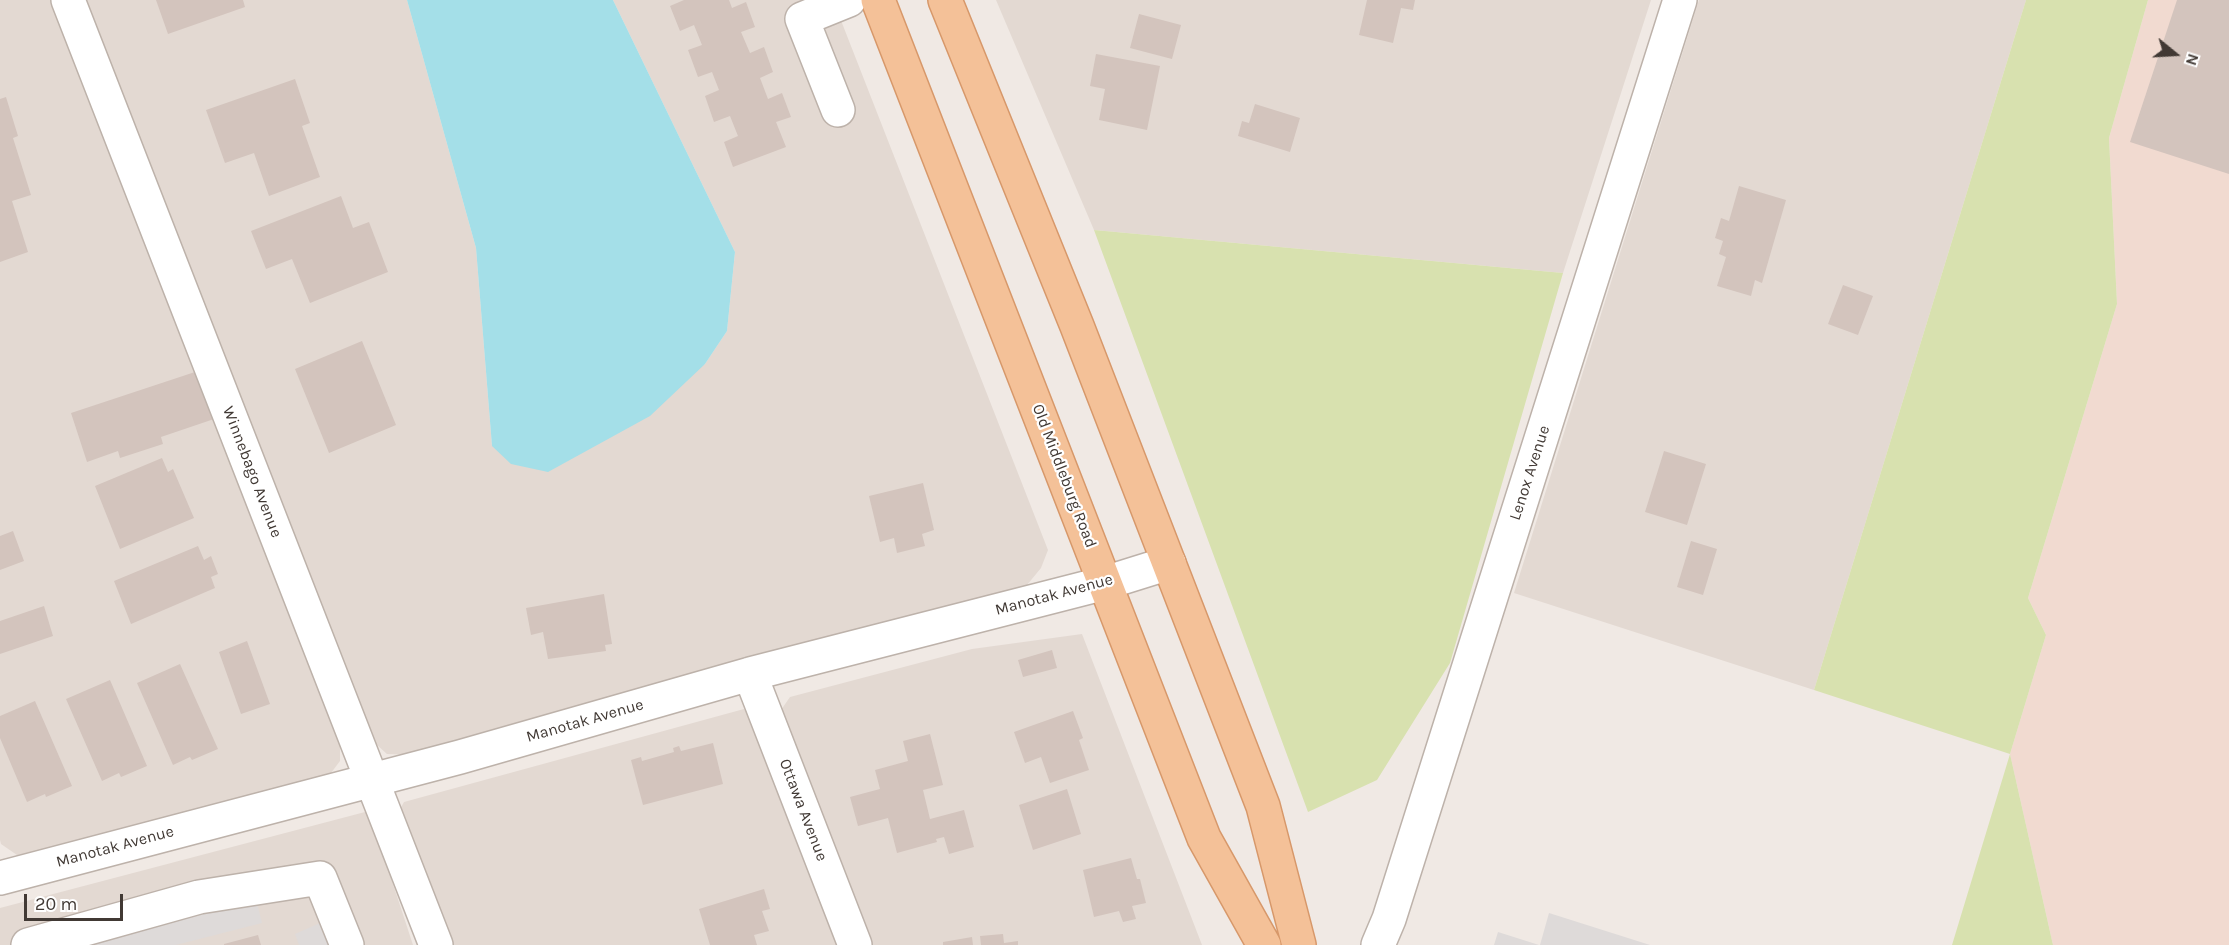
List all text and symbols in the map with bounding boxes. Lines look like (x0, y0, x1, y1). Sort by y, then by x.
north arrow (2145, 24, 2205, 84)
text: N (2182, 51, 2203, 68)
street label: Old Middleburg Road (1028, 401, 1100, 551)
street label: Winnebago Avenue (218, 404, 286, 540)
street label: Lenox Avenue (1506, 423, 1554, 523)
street label: Manotak Avenue (993, 570, 1115, 620)
street label: Manotak Avenue (524, 695, 646, 747)
street label: Ottawa Avenue (775, 756, 831, 864)
street label: Manotak Avenue (54, 822, 176, 872)
scale bar (27, 882, 126, 920)
text: 20 m (35, 893, 77, 915)

